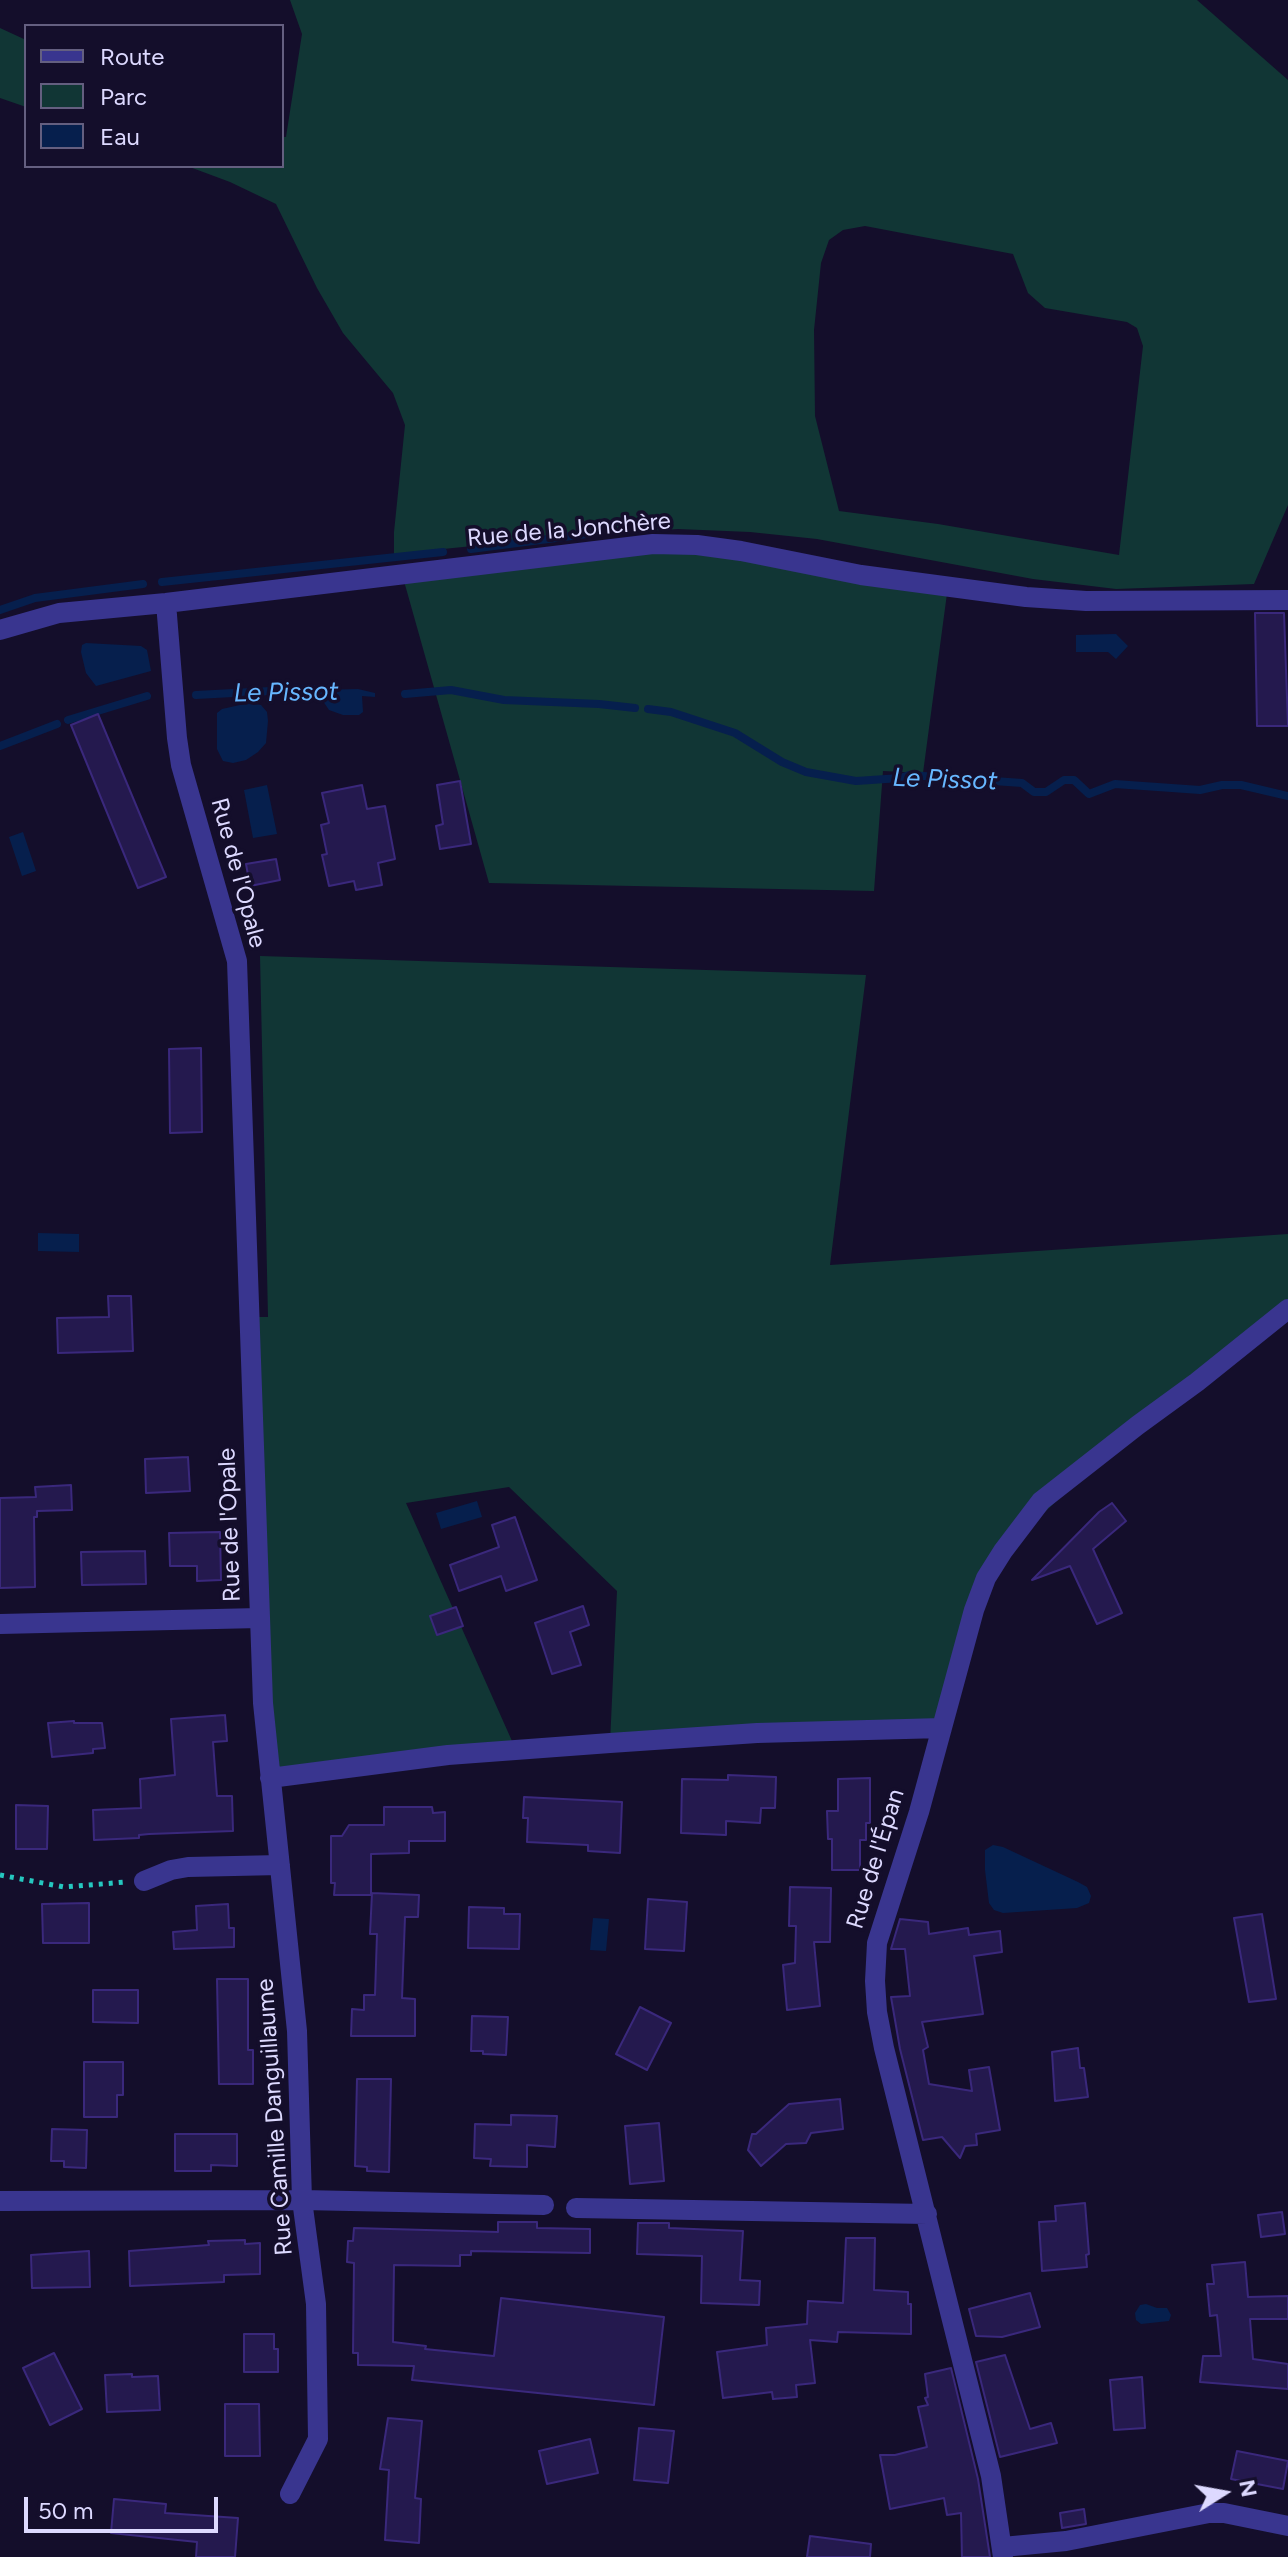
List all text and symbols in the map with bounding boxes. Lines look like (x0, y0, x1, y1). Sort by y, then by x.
legend (24, 24, 284, 168)
text: Route (100, 42, 164, 71)
text: Parc (100, 82, 147, 111)
text: Eau (100, 122, 140, 151)
street label: Rue de la Jonchère (466, 507, 672, 553)
water label: Le Pissot (233, 676, 339, 710)
water label: Le Pissot (892, 763, 998, 797)
street label: Rue de l'Opale (204, 795, 272, 951)
street label: Rue de l'Opale (213, 1448, 247, 1602)
street label: Rue de l'Épan (841, 1786, 911, 1932)
street label: Rue Camille Danguillaume (251, 1978, 299, 2256)
north arrow (1184, 2453, 1264, 2533)
text: N (1233, 2477, 1263, 2499)
scale bar (28, 2481, 222, 2531)
text: 50 m (38, 2496, 94, 2525)

